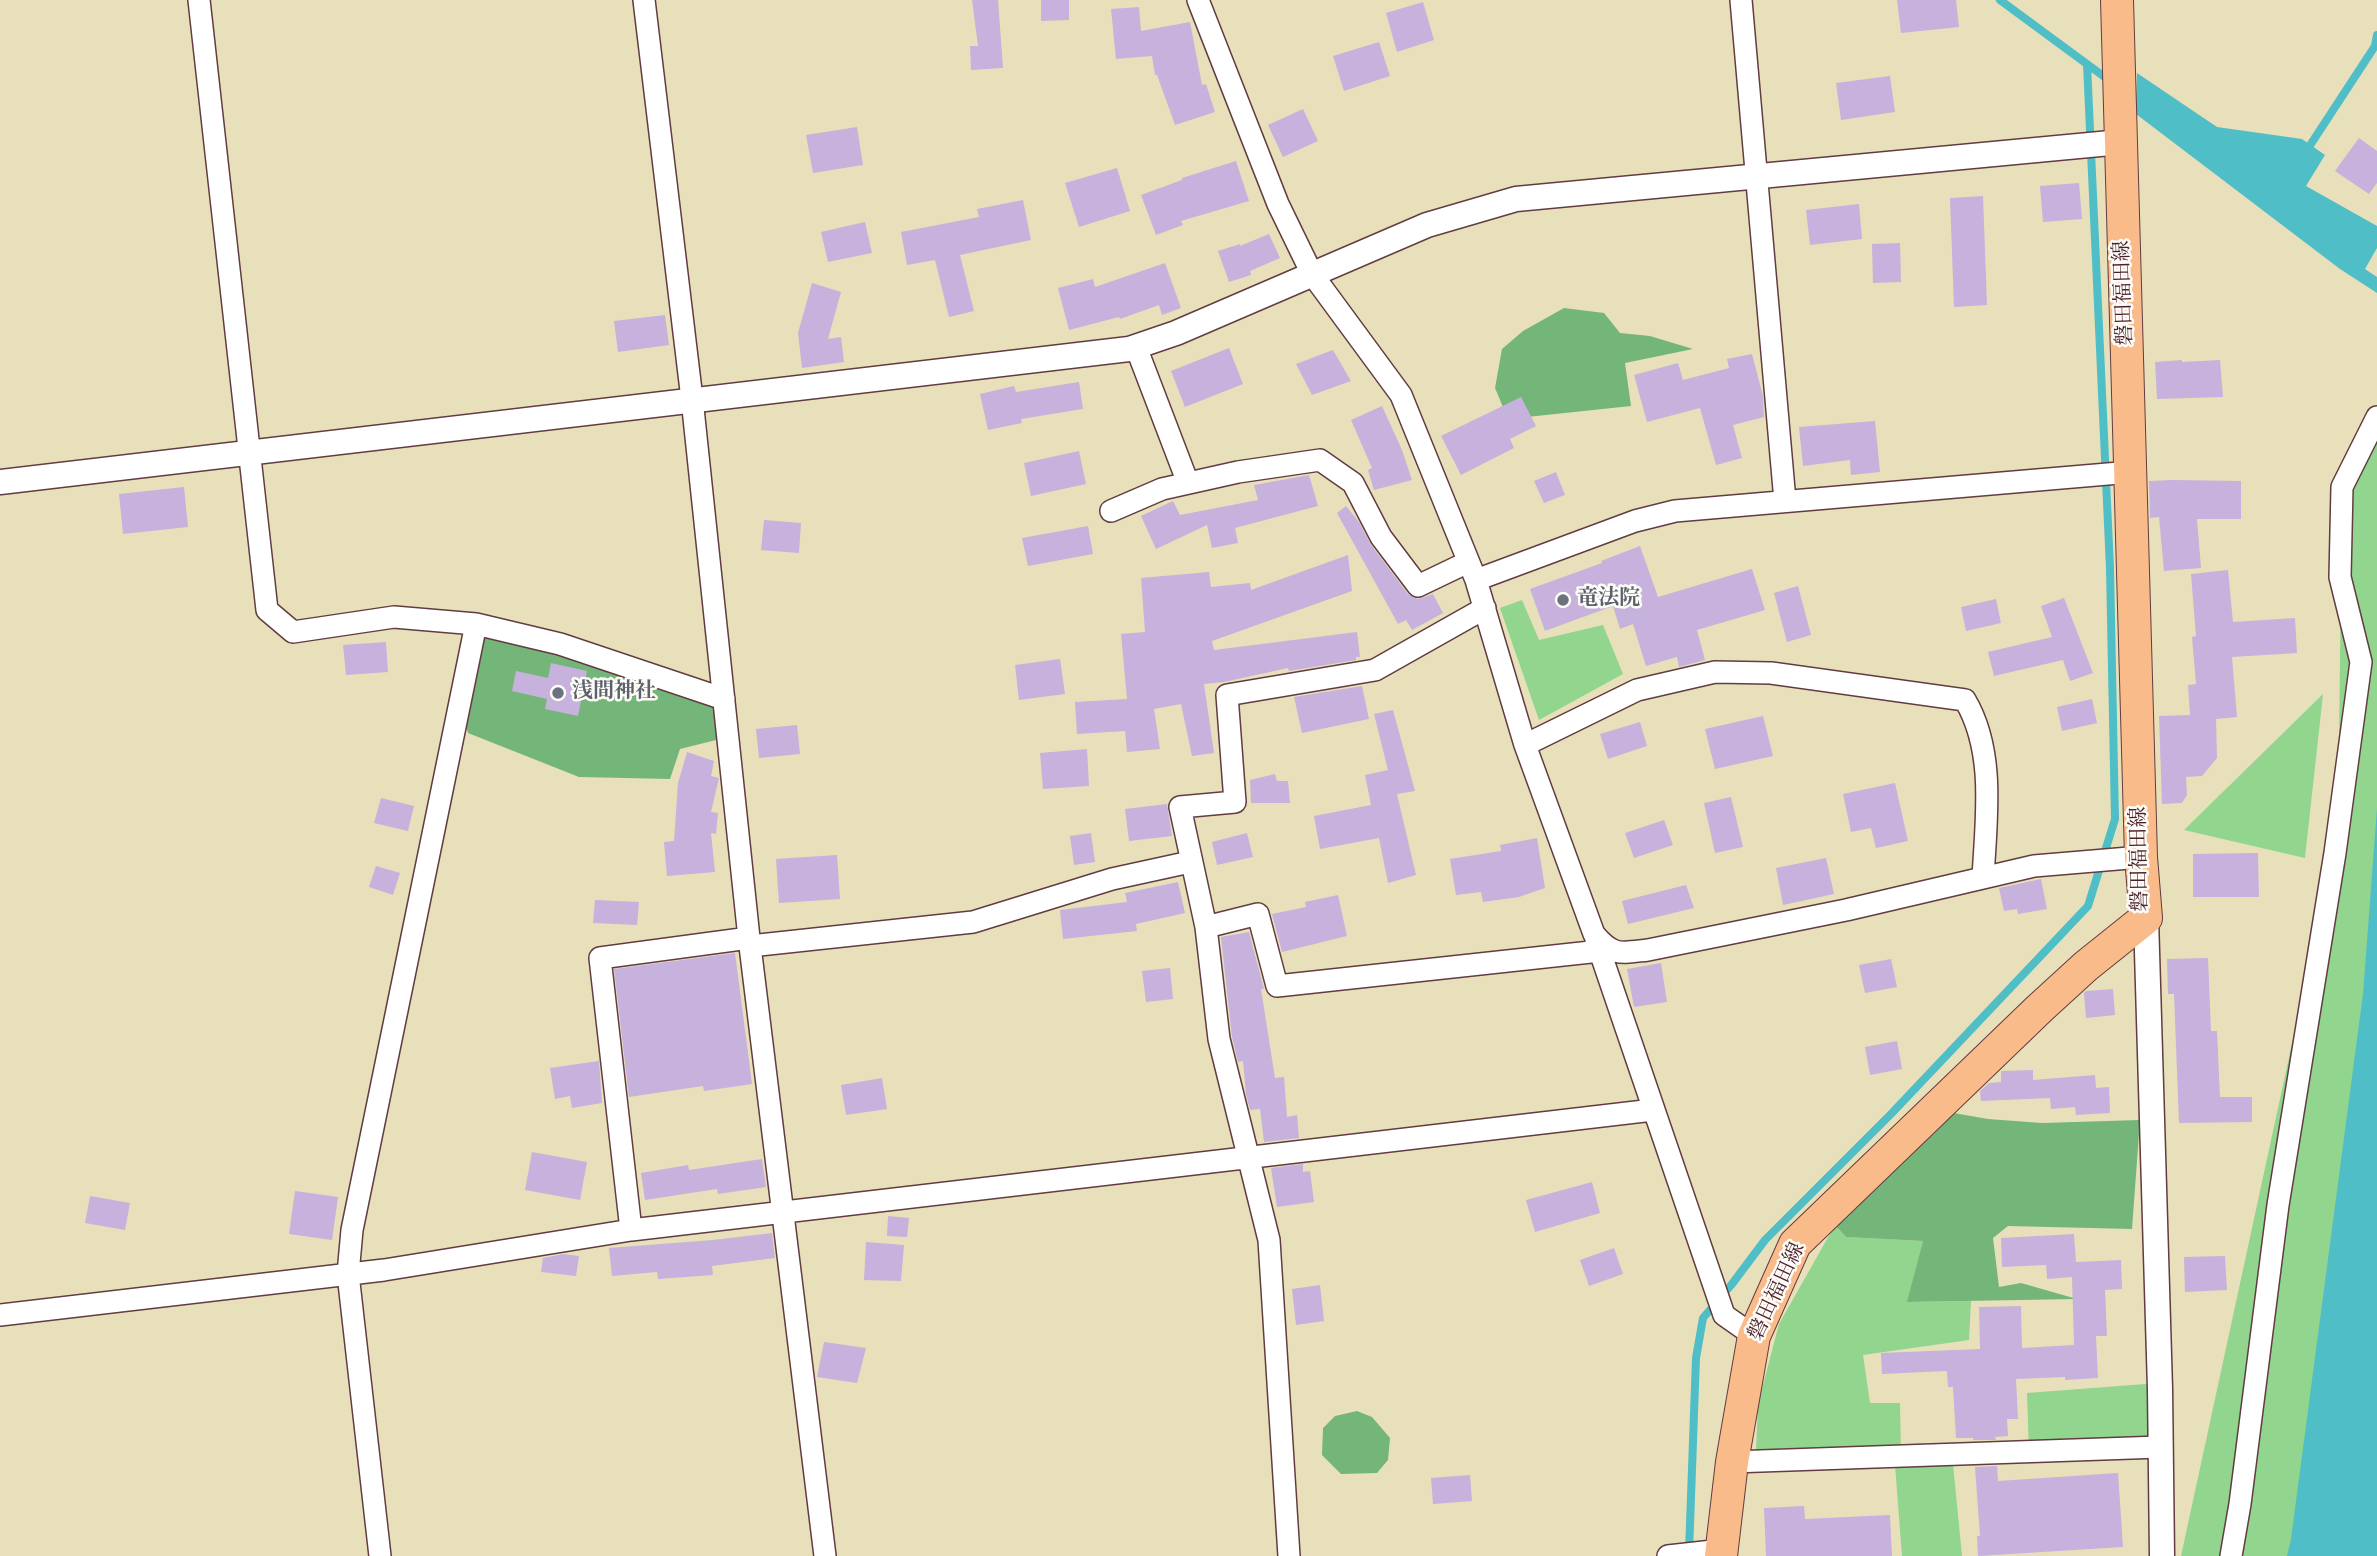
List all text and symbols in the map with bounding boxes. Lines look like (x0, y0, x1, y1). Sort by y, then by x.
street label: 磐田福田線 (2111, 240, 2139, 346)
place label: 竜法院 (1577, 587, 1640, 613)
marker: 竜法院 (1555, 592, 1571, 608)
place label: 浅間神社 (572, 680, 656, 706)
marker: 浅間神社 (550, 685, 566, 701)
street label: 磐田福田線 (2127, 806, 2155, 912)
street label: 磐田福田線 (1744, 1239, 1812, 1345)

